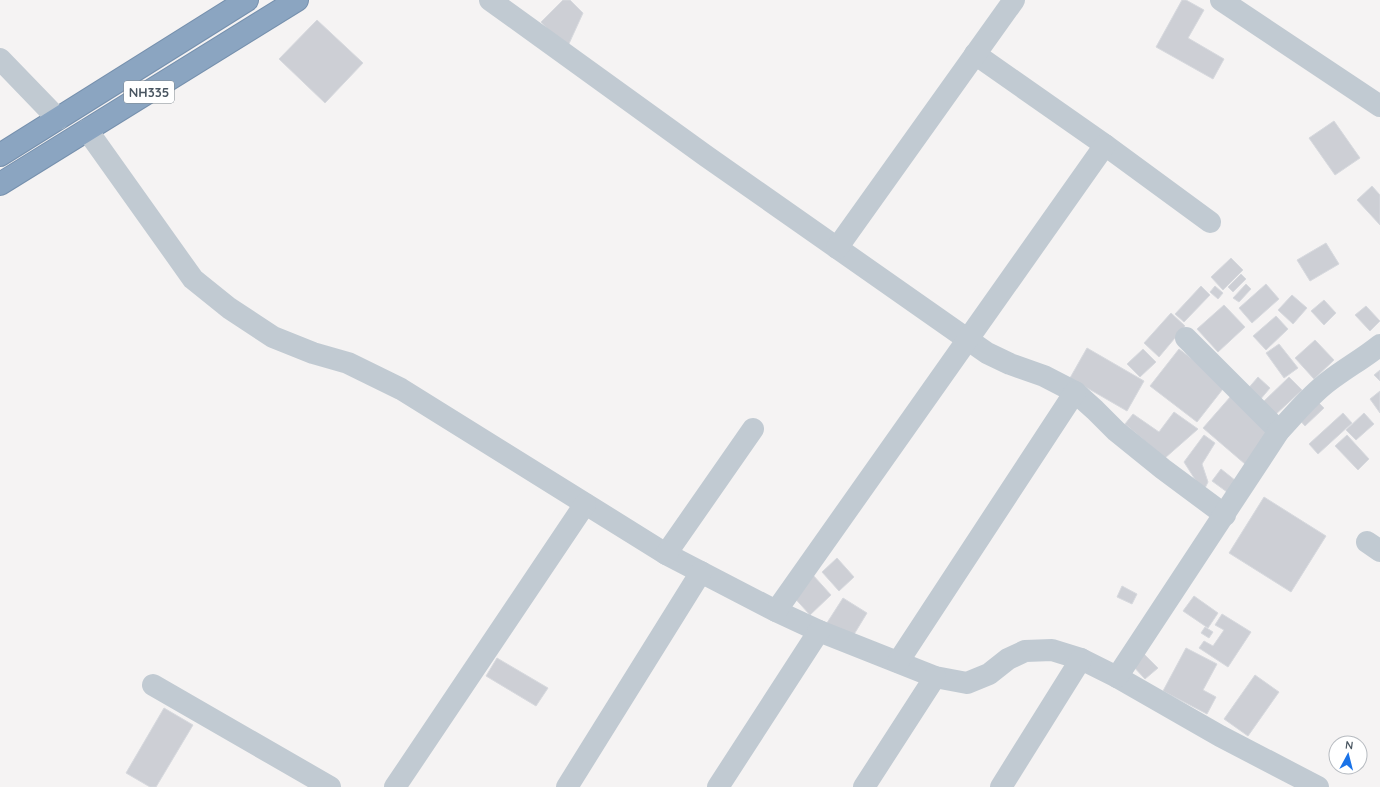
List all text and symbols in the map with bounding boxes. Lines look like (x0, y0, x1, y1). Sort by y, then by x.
road number: NH335 (124, 81, 174, 103)
north arrow (1328, 735, 1368, 775)
text: N (1344, 738, 1354, 753)

